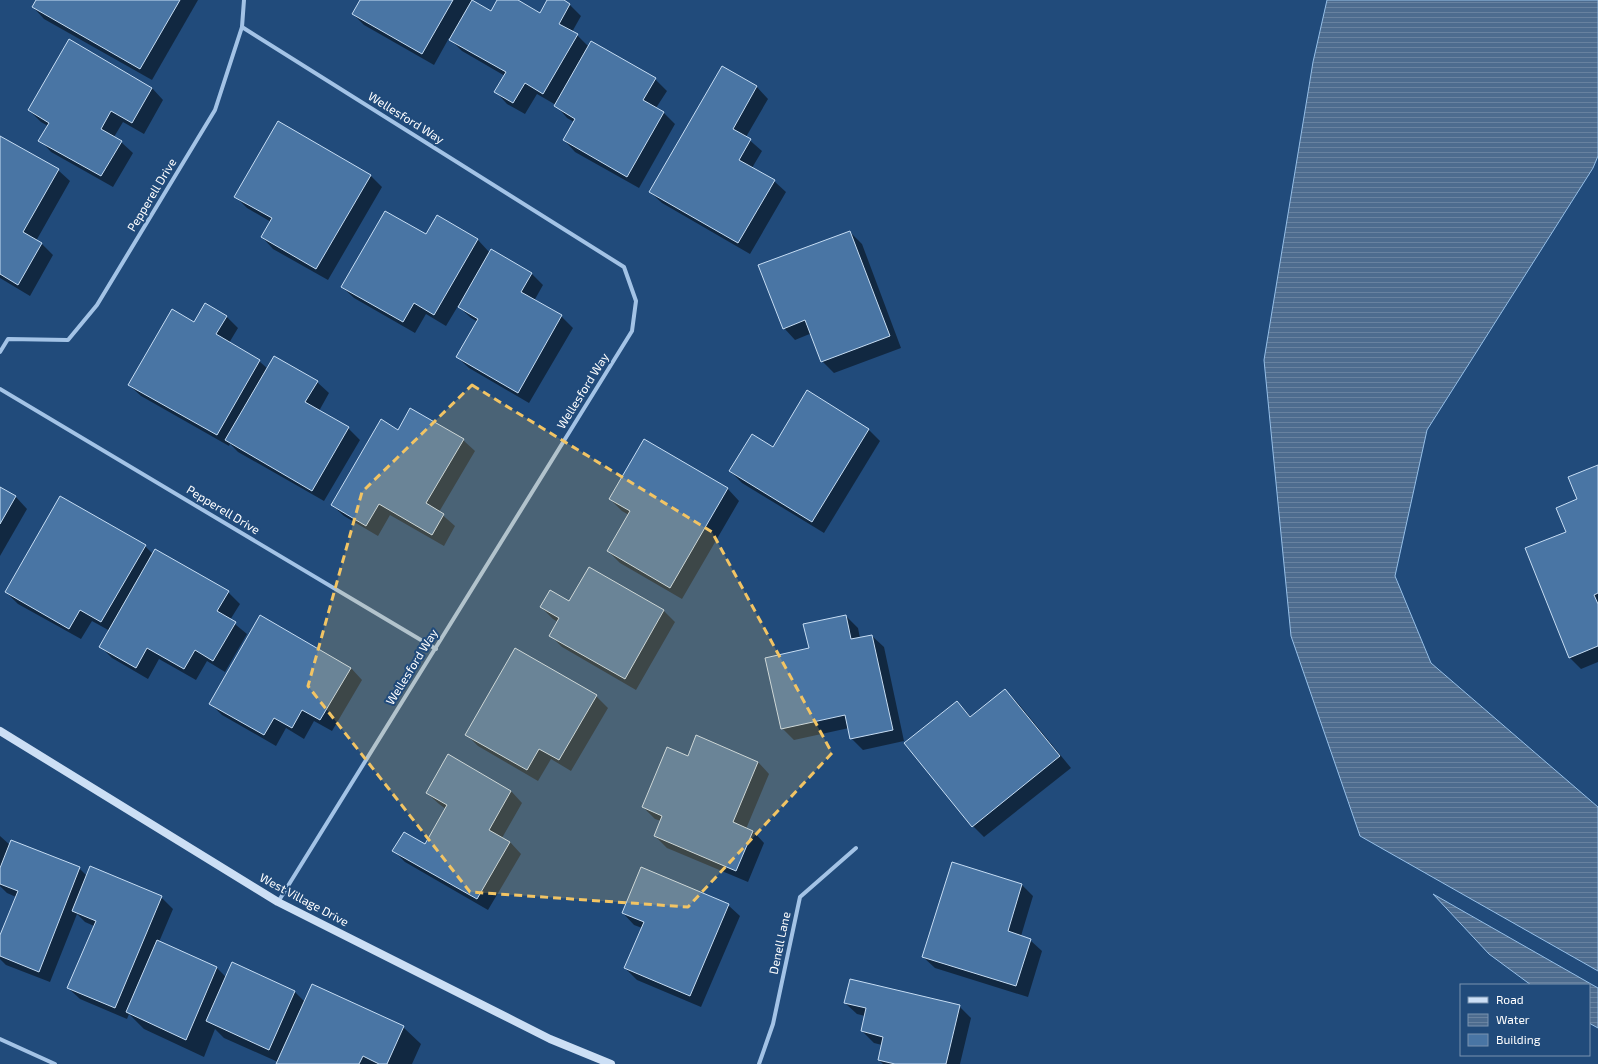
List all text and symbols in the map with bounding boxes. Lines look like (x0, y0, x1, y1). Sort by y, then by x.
street label: Wellesford Way (366, 88, 448, 146)
street label: Pepperell Drive (124, 155, 178, 234)
street label: Wellesford Way (553, 349, 611, 431)
street label: Pepperell Drive (184, 482, 263, 536)
street label: Wellesford Way (382, 625, 440, 707)
street label: West Village Drive (258, 870, 351, 929)
street label: Denell Lane (766, 910, 792, 975)
legend (1460, 984, 1590, 1056)
text: Road (1496, 992, 1524, 1006)
text: Water (1496, 1012, 1530, 1026)
text: Building (1496, 1032, 1541, 1046)

